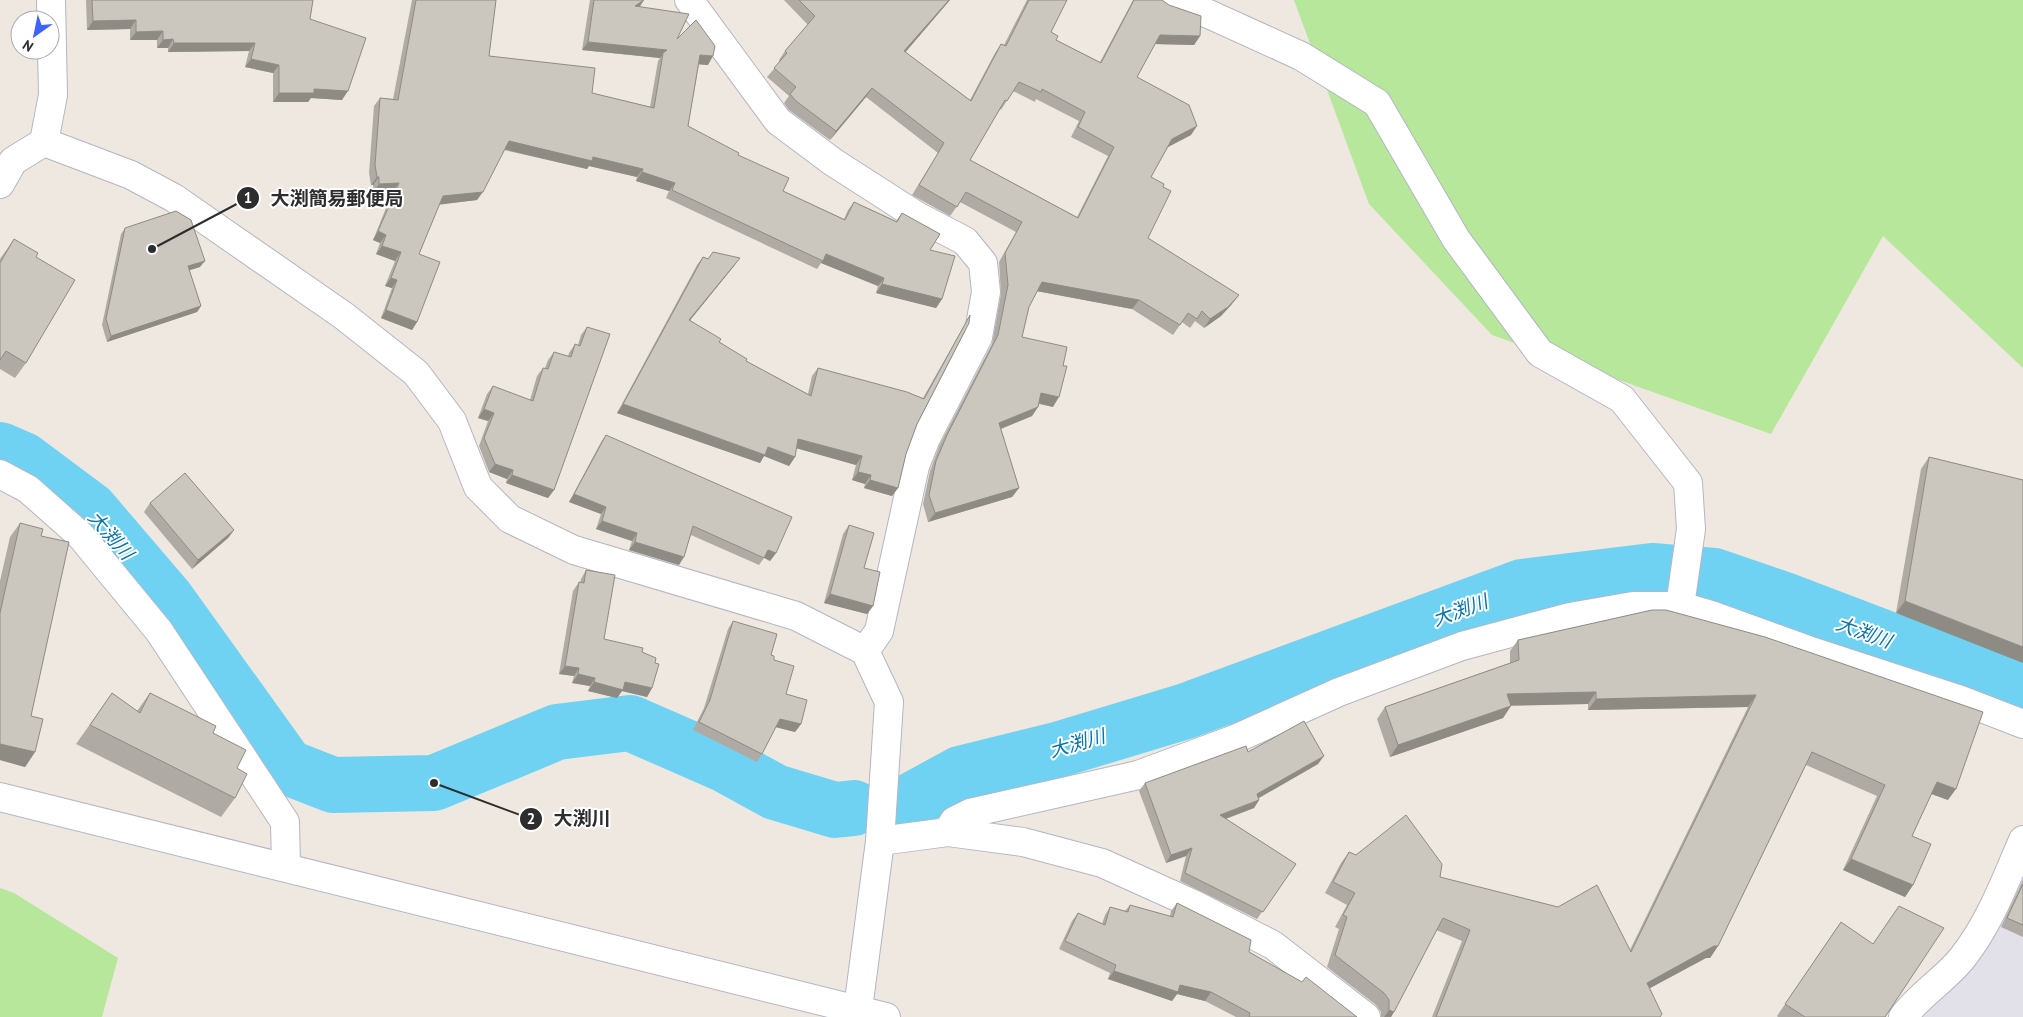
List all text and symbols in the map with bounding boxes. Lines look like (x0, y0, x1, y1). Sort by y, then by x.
north arrow (10, 10, 60, 60)
text: N (19, 36, 37, 56)
callout: 大渕簡易郵便局 (235, 181, 413, 215)
text: 大渕簡易郵便局 (270, 186, 404, 210)
text: 1 (244, 188, 252, 207)
water label: 大渕川 (83, 506, 140, 566)
water label: 大渕川 (1429, 588, 1493, 631)
water label: 大渕川 (1833, 611, 1897, 654)
water label: 大渕川 (1046, 723, 1110, 762)
callout: 大渕川 (519, 802, 621, 836)
text: 大渕川 (553, 806, 611, 830)
text: 2 (527, 809, 535, 828)

